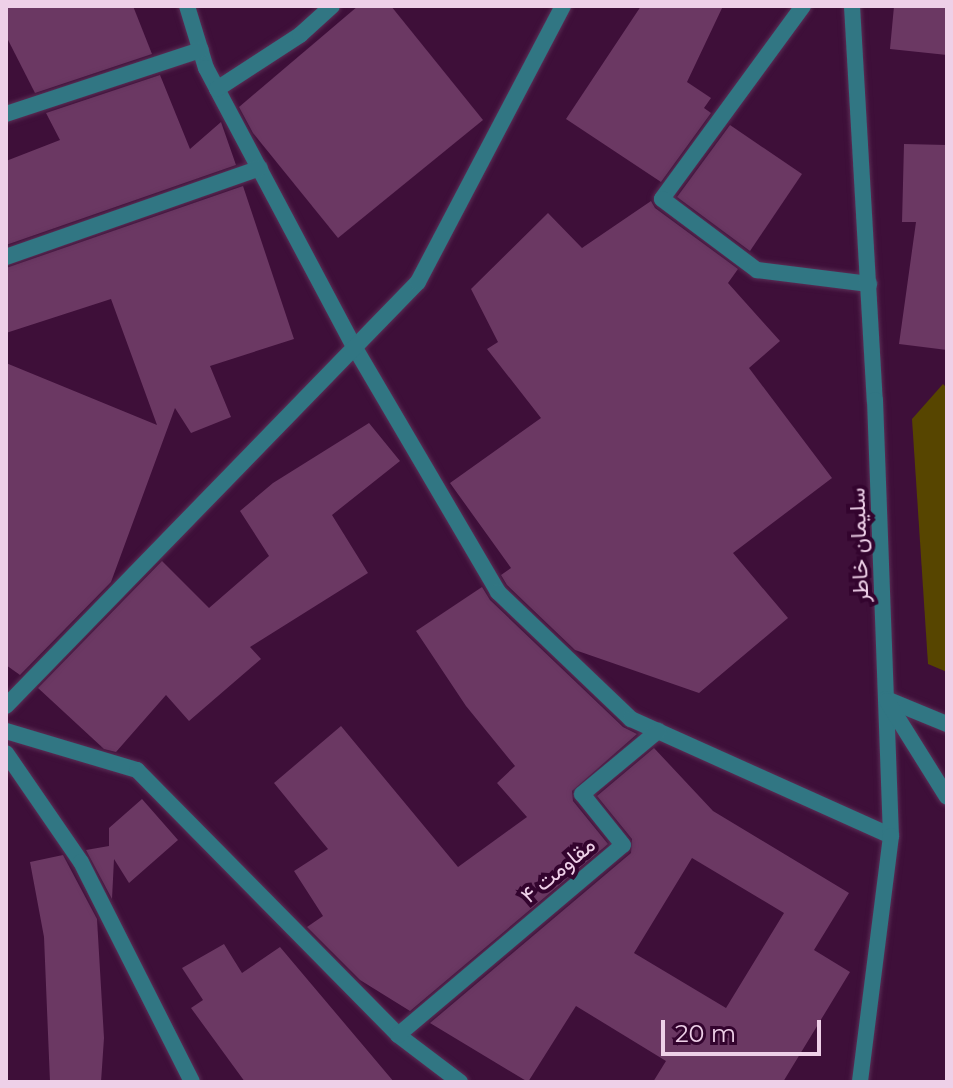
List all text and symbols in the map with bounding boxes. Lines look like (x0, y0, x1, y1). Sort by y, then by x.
street label: سلیمان خاطر (844, 487, 874, 603)
street label: مقاومت ۴ (516, 831, 600, 909)
scale bar (665, 1004, 825, 1054)
text: 20 m (675, 1019, 736, 1048)

